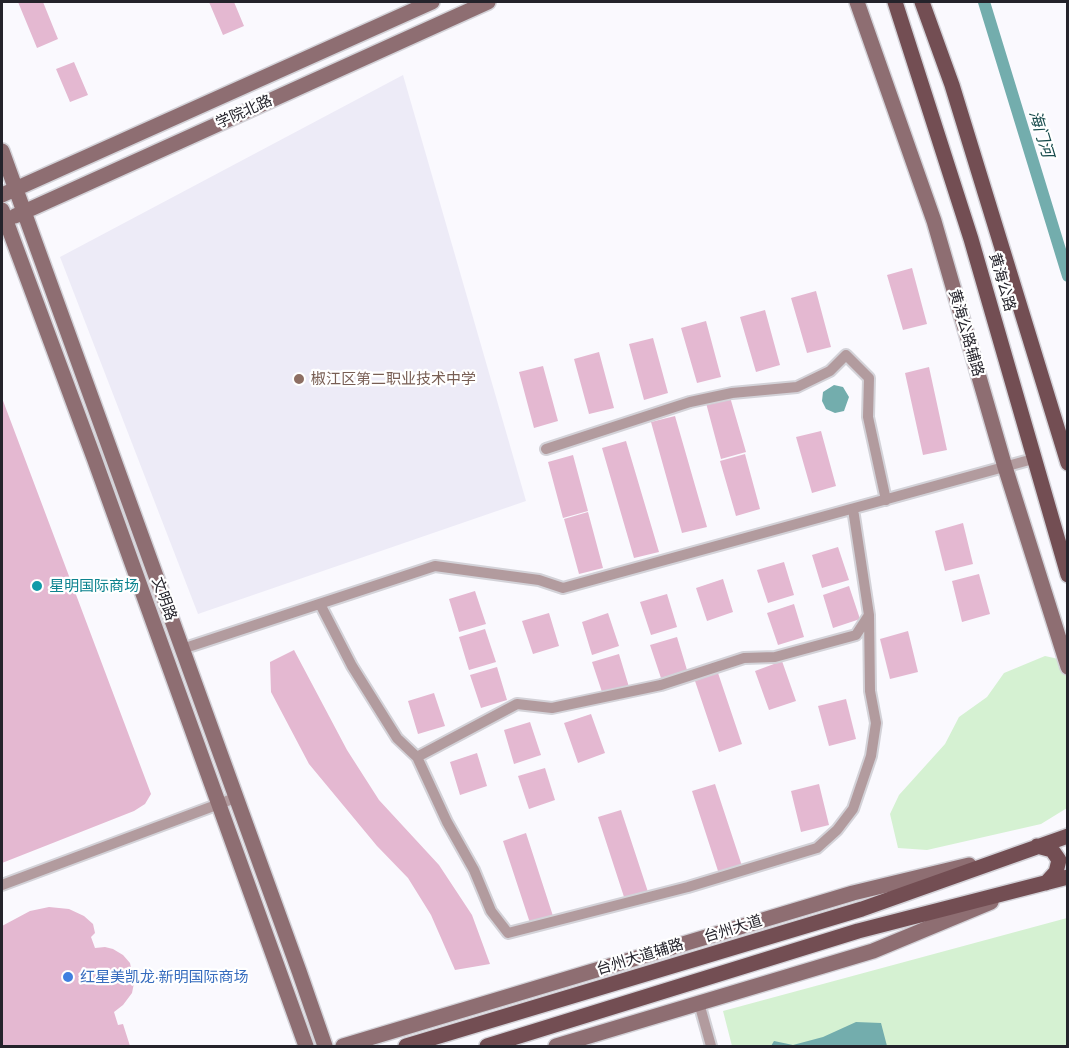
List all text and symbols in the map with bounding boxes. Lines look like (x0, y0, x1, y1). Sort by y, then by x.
street label: 学院北路 (213, 92, 275, 132)
water label: 海门河 (1025, 108, 1057, 160)
street label: 黄海公路 (985, 251, 1019, 313)
street label: 黄海公路辅路 (945, 287, 987, 379)
place label: 椒江区第二职业技术中学 (311, 370, 476, 388)
marker: 椒江区第二职业技术中学 (292, 372, 306, 386)
street label: 文明路 (148, 575, 180, 623)
place label: 星明国际商场 (49, 577, 139, 595)
marker: 星明国际商场 (30, 579, 44, 593)
street label: 台州大道 (702, 912, 764, 946)
street label: 台州大道辅路 (594, 935, 686, 979)
place label: 红星美凯龙·新明国际商场 (80, 968, 248, 986)
marker: 红星美凯龙·新明国际商场 (61, 970, 75, 984)

